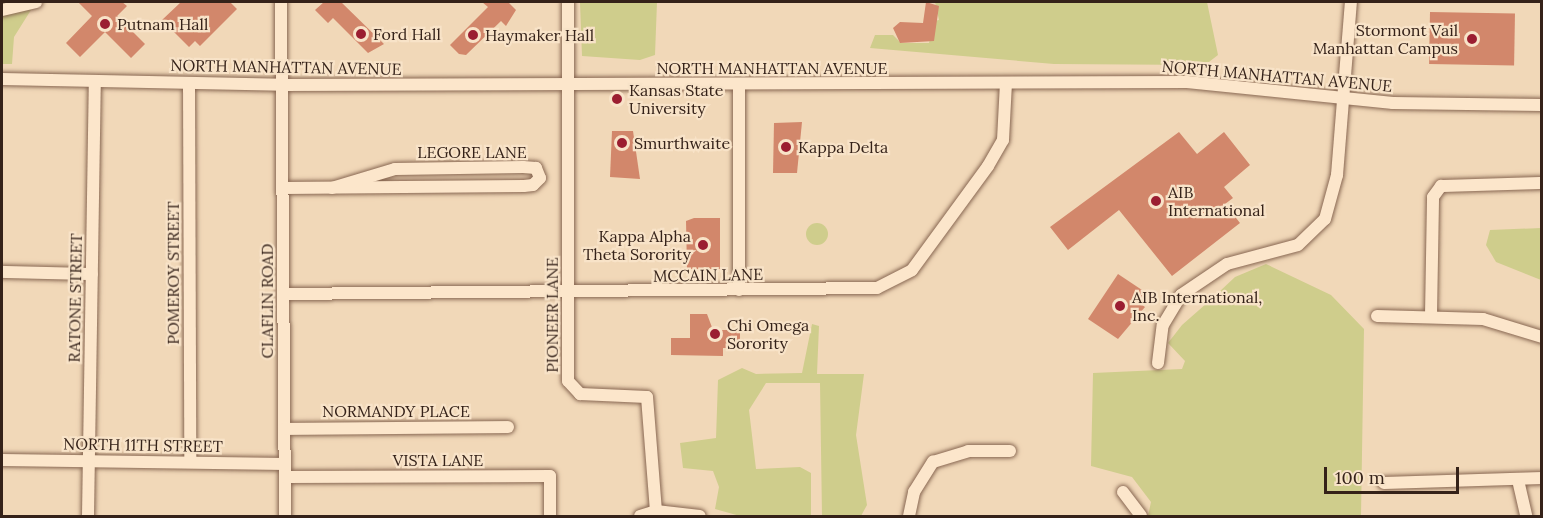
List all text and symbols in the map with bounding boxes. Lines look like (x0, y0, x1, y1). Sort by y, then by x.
place label: Putnam Hall (117, 14, 208, 34)
marker: Putnam Hall (98, 17, 112, 31)
place label: Stormont Vail Manhattan Campus (1313, 20, 1458, 58)
place label: Ford Hall (373, 24, 441, 44)
place label: Haymaker Hall (485, 25, 594, 45)
marker: Ford Hall (354, 27, 368, 41)
marker: Haymaker Hall (466, 28, 480, 42)
marker: Stormont Vail Manhattan Campus (1463, 30, 1481, 48)
street label: NORTH MANHATTAN AVENUE (170, 55, 402, 79)
street label: NORTH MANHATTAN AVENUE (1161, 56, 1393, 96)
street label: NORTH MANHATTAN AVENUE (656, 58, 888, 78)
place label: Kansas State University (629, 80, 723, 118)
marker: Kansas State University (610, 92, 624, 106)
place label: Smurthwaite (634, 133, 730, 153)
marker: Smurthwaite (615, 136, 629, 150)
place label: Kappa Delta (798, 137, 888, 157)
marker: Kappa Delta (779, 140, 793, 154)
street label: LEGORE LANE (417, 142, 527, 162)
place label: AIB International (1168, 182, 1265, 220)
marker: AIB International (1149, 194, 1163, 208)
street label: POMEROY STREET (163, 201, 183, 345)
place label: Kappa Alpha Theta Sorority (583, 226, 691, 264)
street label: RATONE STREET (64, 233, 86, 363)
marker: Kappa Alpha Theta Sorority (696, 238, 710, 252)
street label: CLAFLIN ROAD (257, 244, 277, 358)
street label: PIONEER LANE (542, 257, 562, 373)
street label: MCCAIN LANE (653, 264, 763, 286)
place label: AIB International, Inc. (1132, 287, 1262, 325)
marker: AIB International, Inc. (1113, 299, 1127, 313)
place label: Chi Omega Sorority (727, 315, 809, 353)
marker: Chi Omega Sorority (708, 327, 722, 341)
street label: NORMANDY PLACE (322, 401, 470, 421)
street label: NORTH 11TH STREET (63, 434, 223, 456)
street label: VISTA LANE (393, 450, 483, 470)
scale bar (1327, 455, 1462, 493)
text: 100 m (1335, 466, 1385, 489)

